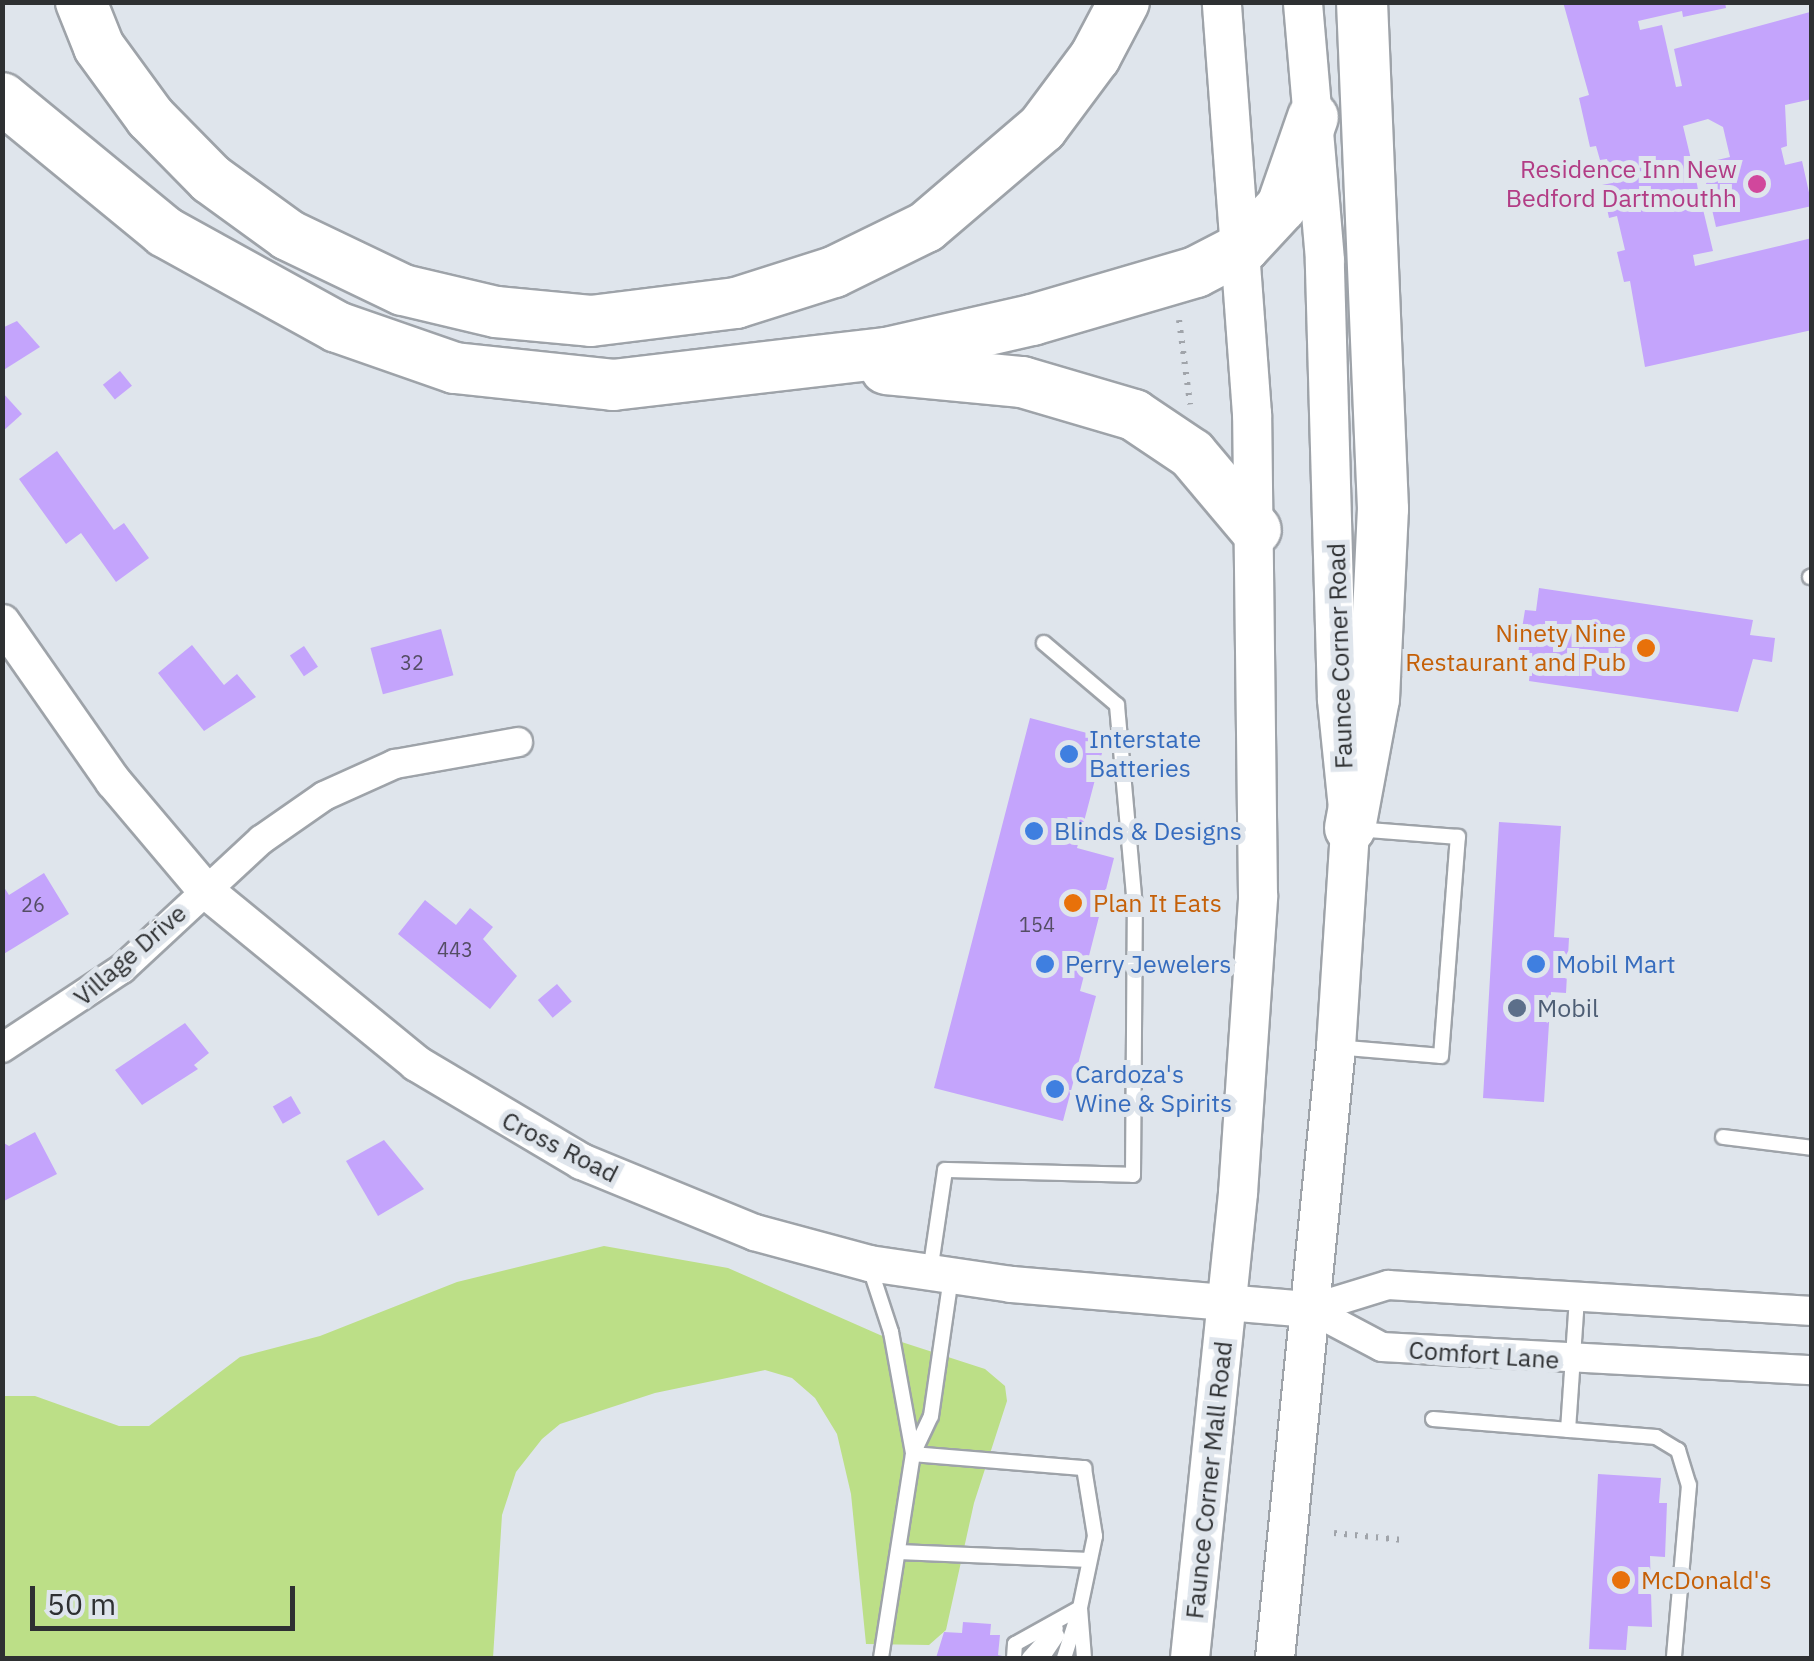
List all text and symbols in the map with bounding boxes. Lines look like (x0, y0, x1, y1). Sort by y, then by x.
place label: Residence Inn New Bedford Dartmouthh (1506, 155, 1737, 214)
marker: Residence Inn New Bedford Dartmouthh (1746, 173, 1768, 195)
street label: Faunce Corner Road (1321, 543, 1359, 769)
place label: Ninety Nine Restaurant and Pub (1405, 619, 1626, 678)
marker: Ninety Nine Restaurant and Pub (1635, 637, 1657, 659)
house number: 32 (400, 650, 424, 674)
place label: Interstate Batteries (1089, 725, 1201, 784)
marker: Interstate Batteries (1058, 743, 1080, 765)
place label: Blinds & Designs (1054, 816, 1242, 846)
marker: Blinds & Designs (1023, 820, 1045, 842)
place label: Plan It Eats (1093, 888, 1222, 918)
house number: 26 (21, 892, 45, 916)
marker: Plan It Eats (1062, 892, 1084, 914)
street label: Village Drive (68, 898, 192, 1012)
house number: 154 (1019, 912, 1055, 936)
house number: 443 (437, 937, 473, 961)
place label: Perry Jewelers (1065, 949, 1231, 979)
place label: Mobil Mart (1556, 949, 1675, 979)
marker: Perry Jewelers (1034, 953, 1056, 975)
marker: Mobil Mart (1525, 953, 1547, 975)
place label: Mobil (1537, 993, 1599, 1023)
marker: Mobil (1506, 997, 1528, 1019)
place label: Cardoza's Wine & Spirits (1075, 1060, 1232, 1119)
marker: Cardoza's Wine & Spirits (1044, 1078, 1066, 1100)
street label: Cross Road (497, 1105, 623, 1189)
street label: Comfort Lane (1408, 1335, 1560, 1375)
street label: Faunce Corner Mall Road (1180, 1340, 1238, 1620)
place label: McDonald's (1641, 1565, 1772, 1595)
scale bar (35, 1566, 300, 1628)
marker: McDonald's (1610, 1569, 1632, 1591)
text: 50 m (47, 1584, 116, 1623)

